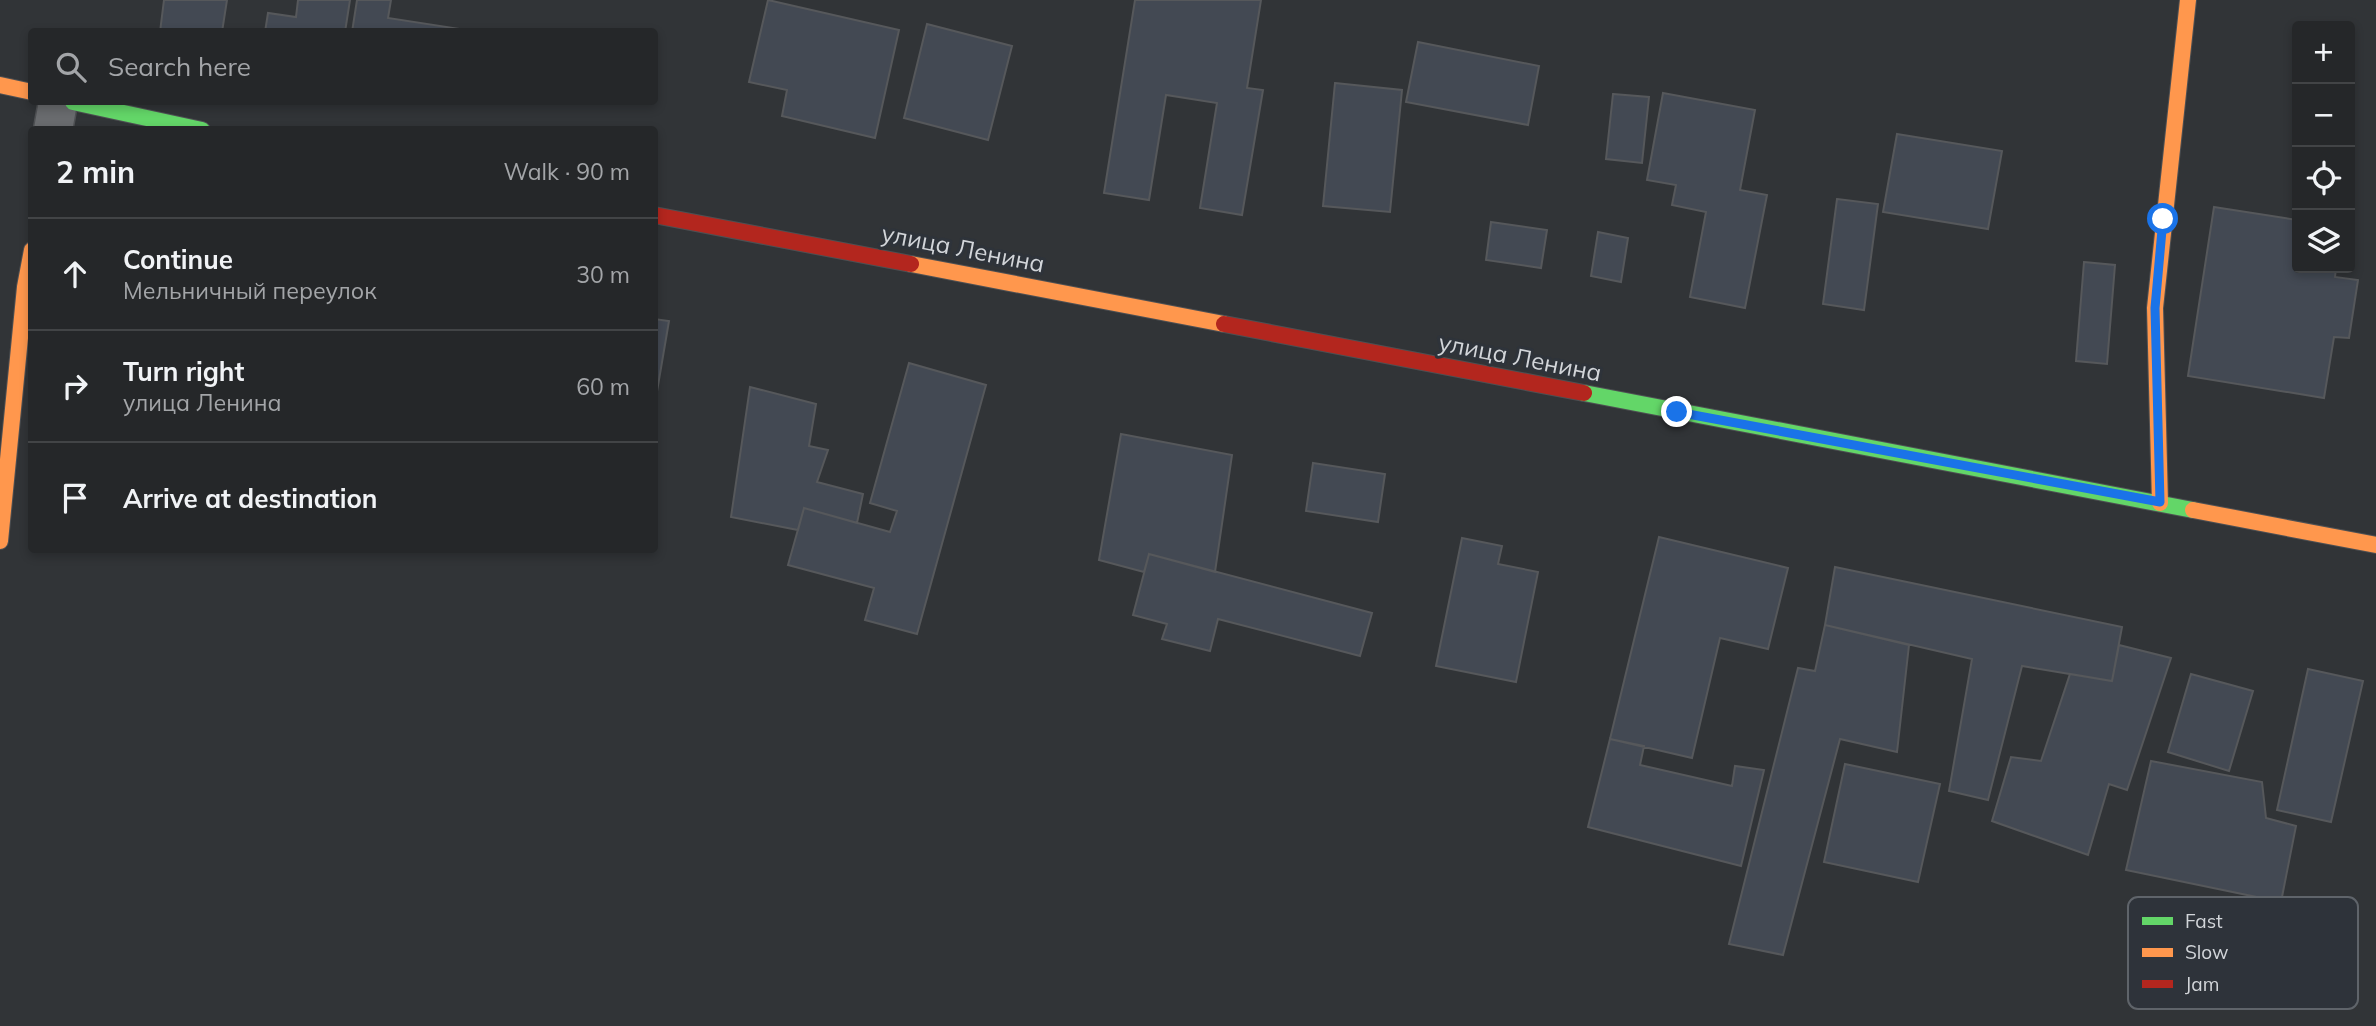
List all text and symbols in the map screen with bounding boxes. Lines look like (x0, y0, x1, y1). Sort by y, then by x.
map controls (2292, 21, 2355, 273)
button: + (2292, 21, 2355, 84)
search box (28, 28, 658, 105)
icon: search (52, 48, 90, 86)
text: Search here (108, 50, 251, 83)
button: − (2292, 84, 2355, 147)
button: locate (2292, 147, 2355, 210)
text: 2 min (56, 153, 135, 191)
text: Walk · 90 m (504, 157, 630, 186)
route start (2147, 203, 2178, 234)
button: layers (2292, 210, 2355, 273)
street label: улица Ленина (879, 218, 1047, 279)
text: Continue (123, 243, 233, 276)
icon: ahead (56, 255, 94, 293)
text: 30 m (576, 260, 630, 289)
text: Мельничный переулок (123, 276, 377, 305)
street label: улица Ленина (1436, 327, 1604, 388)
text: Turn right (123, 355, 244, 388)
icon: right (56, 367, 94, 405)
text: 60 m (576, 372, 630, 401)
text: улица Ленина (123, 388, 282, 417)
route end (1661, 396, 1692, 427)
icon: arrive (56, 479, 94, 517)
text: Arrive at destination (123, 482, 378, 515)
legend (2128, 897, 2358, 1009)
text: Fast (2185, 909, 2223, 933)
text: Slow (2185, 940, 2229, 964)
text: Jam (2185, 972, 2219, 996)

